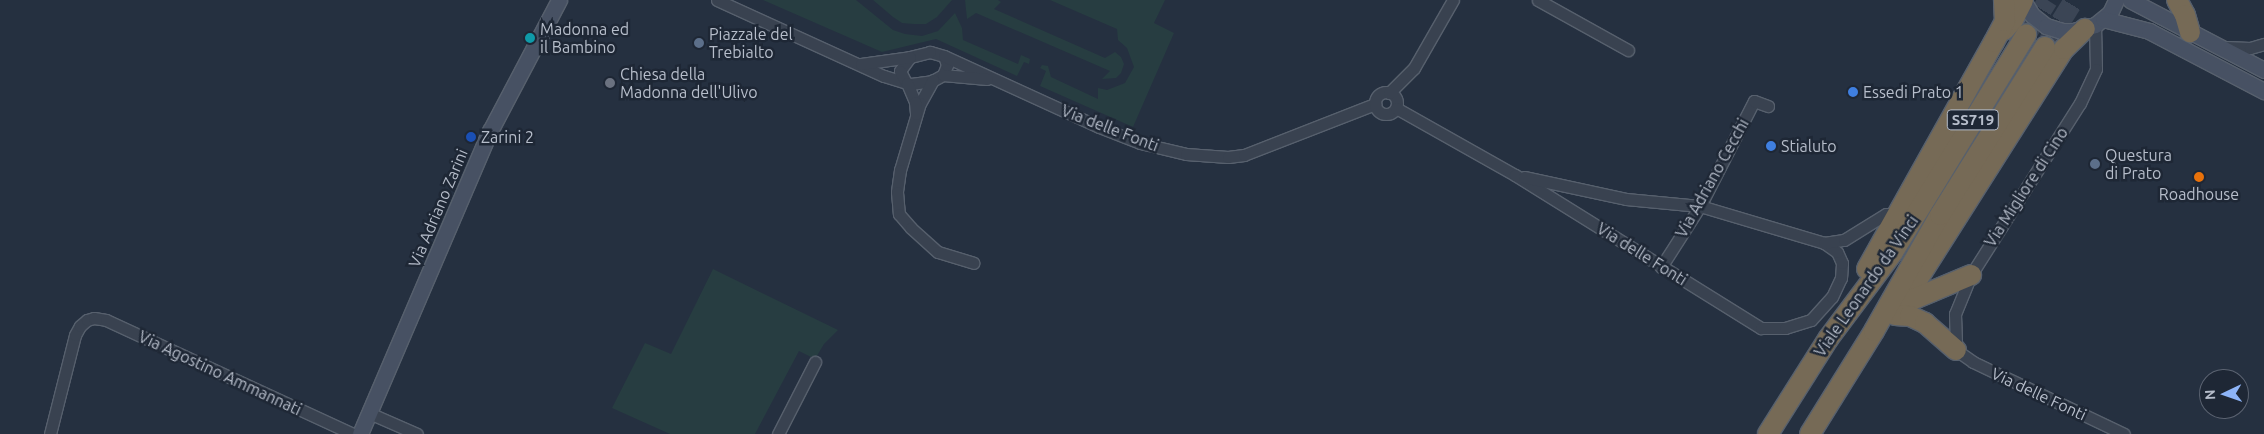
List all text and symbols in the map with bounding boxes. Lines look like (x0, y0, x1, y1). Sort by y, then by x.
place label: Madonna ed il Bambino (540, 19, 629, 57)
place label: Piazzale del Trebialto (709, 24, 793, 62)
marker: Madonna ed il Bambino (524, 32, 536, 44)
marker: Piazzale del Trebialto (693, 37, 705, 49)
place label: Chiesa della Madonna dell'Ulivo (620, 64, 758, 102)
marker: Chiesa della Madonna dell'Ulivo (604, 77, 616, 89)
place label: Essedi Prato 1 (1863, 82, 1964, 102)
marker: Essedi Prato 1 (1847, 86, 1859, 98)
street label: Via delle Fonti (1059, 101, 1161, 155)
road number: SS719 (1947, 108, 1999, 132)
street label: Via Adriano Cecchi (1671, 115, 1753, 241)
street label: Via Migliore di Cino (1980, 124, 2072, 250)
place label: Zarini 2 (481, 127, 534, 147)
marker: Zarini 2 (465, 131, 477, 143)
place label: Stialuto (1781, 136, 1837, 156)
marker: Stialuto (1765, 140, 1777, 152)
place label: Questura di Prato (2105, 145, 2172, 183)
street label: Via Adriano Zarini (404, 146, 472, 270)
marker: Questura di Prato (2089, 158, 2101, 170)
marker: Roadhouse (2193, 171, 2205, 183)
place label: Roadhouse (2159, 184, 2239, 204)
street label: Viale Leonardo da Vinci (1810, 212, 1922, 360)
street label: Via delle Fonti (1593, 219, 1691, 289)
street label: Via Agostino Ammannati (135, 327, 305, 419)
street label: Via delle Fonti (1988, 364, 2090, 424)
north arrow (2199, 369, 2249, 419)
text: N (2202, 389, 2218, 400)

